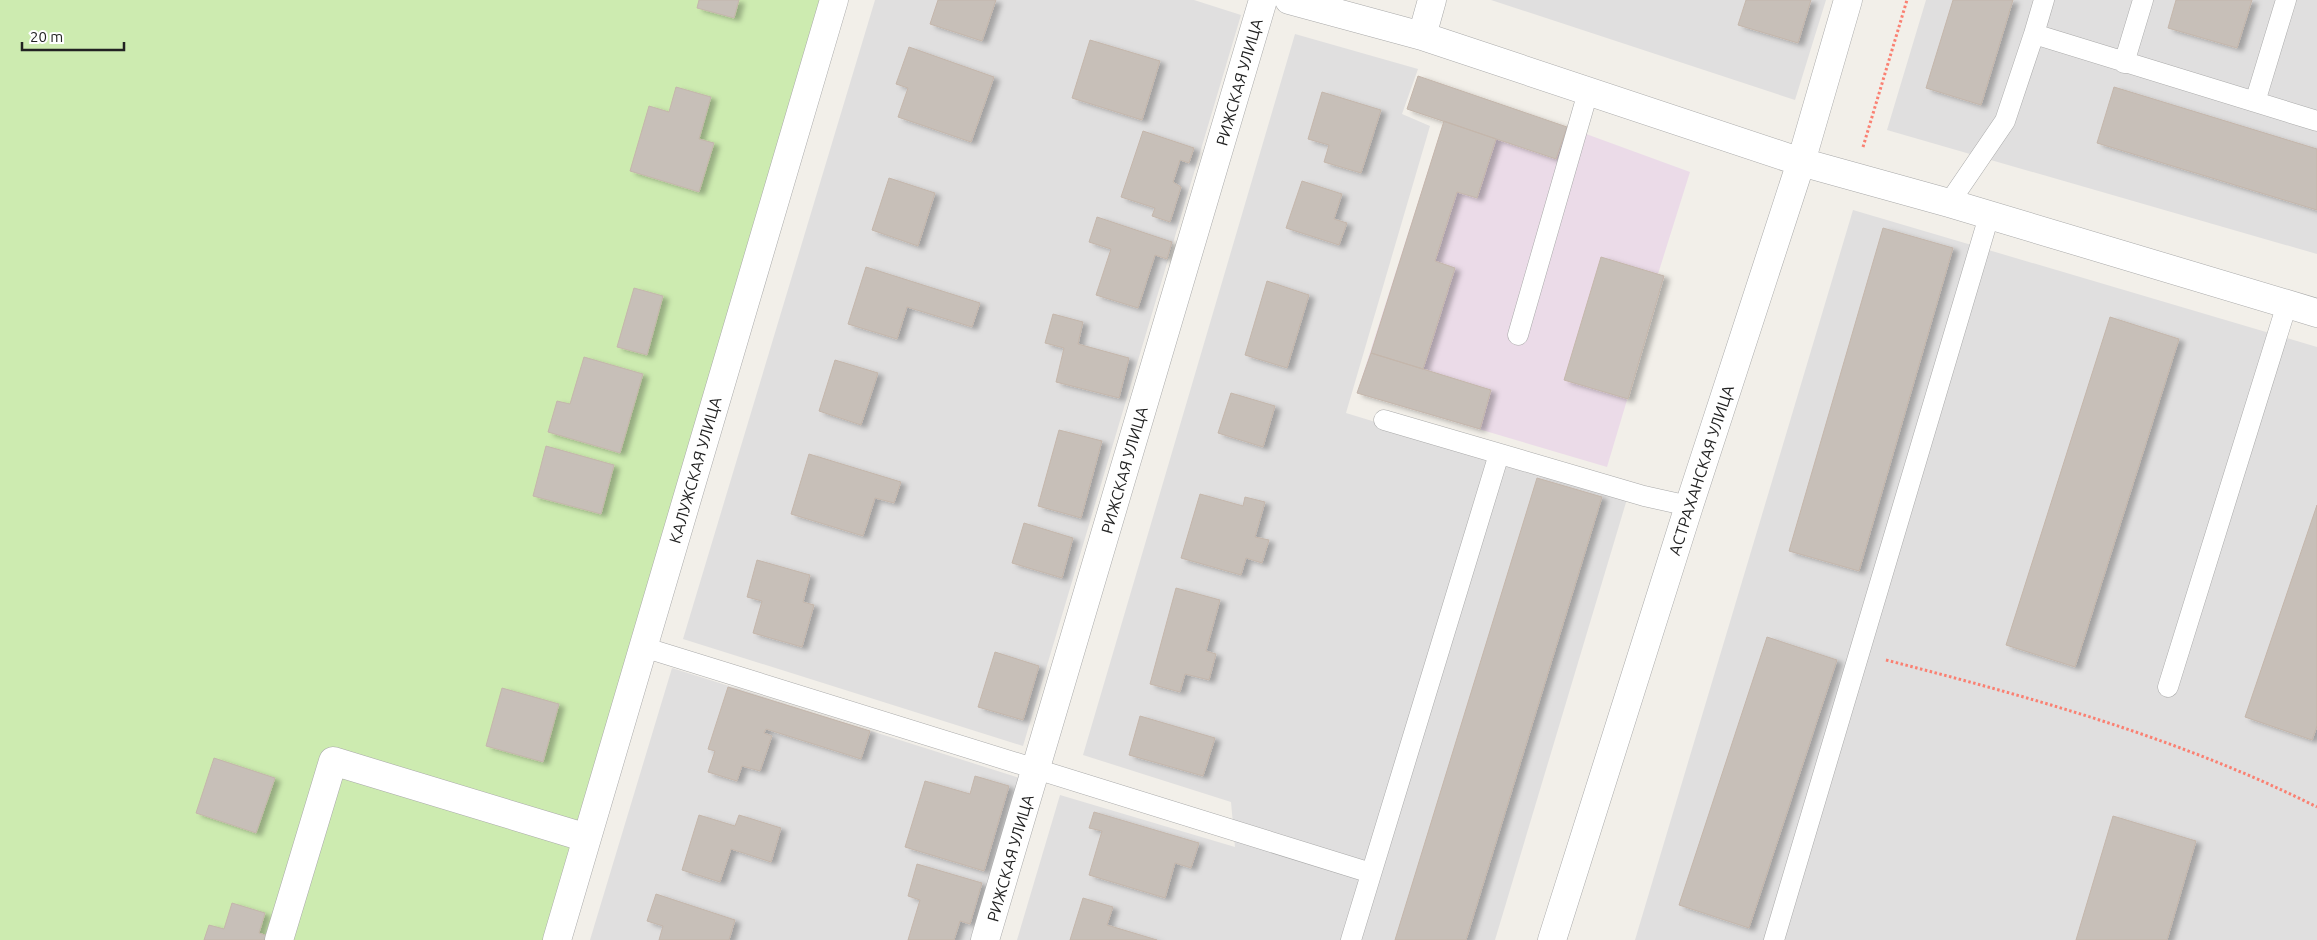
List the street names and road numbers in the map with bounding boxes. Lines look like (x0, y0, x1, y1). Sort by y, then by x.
street label: РИЖСКАЯ УЛИЦА (1212, 16, 1266, 148)
street label: АСТРАХАНСКАЯ УЛИЦА (1665, 382, 1737, 557)
street label: КАЛУЖСКАЯ УЛИЦА (665, 394, 725, 545)
street label: РИЖСКАЯ УЛИЦА (1097, 404, 1151, 536)
street label: РИЖСКАЯ УЛИЦА (983, 792, 1037, 924)

